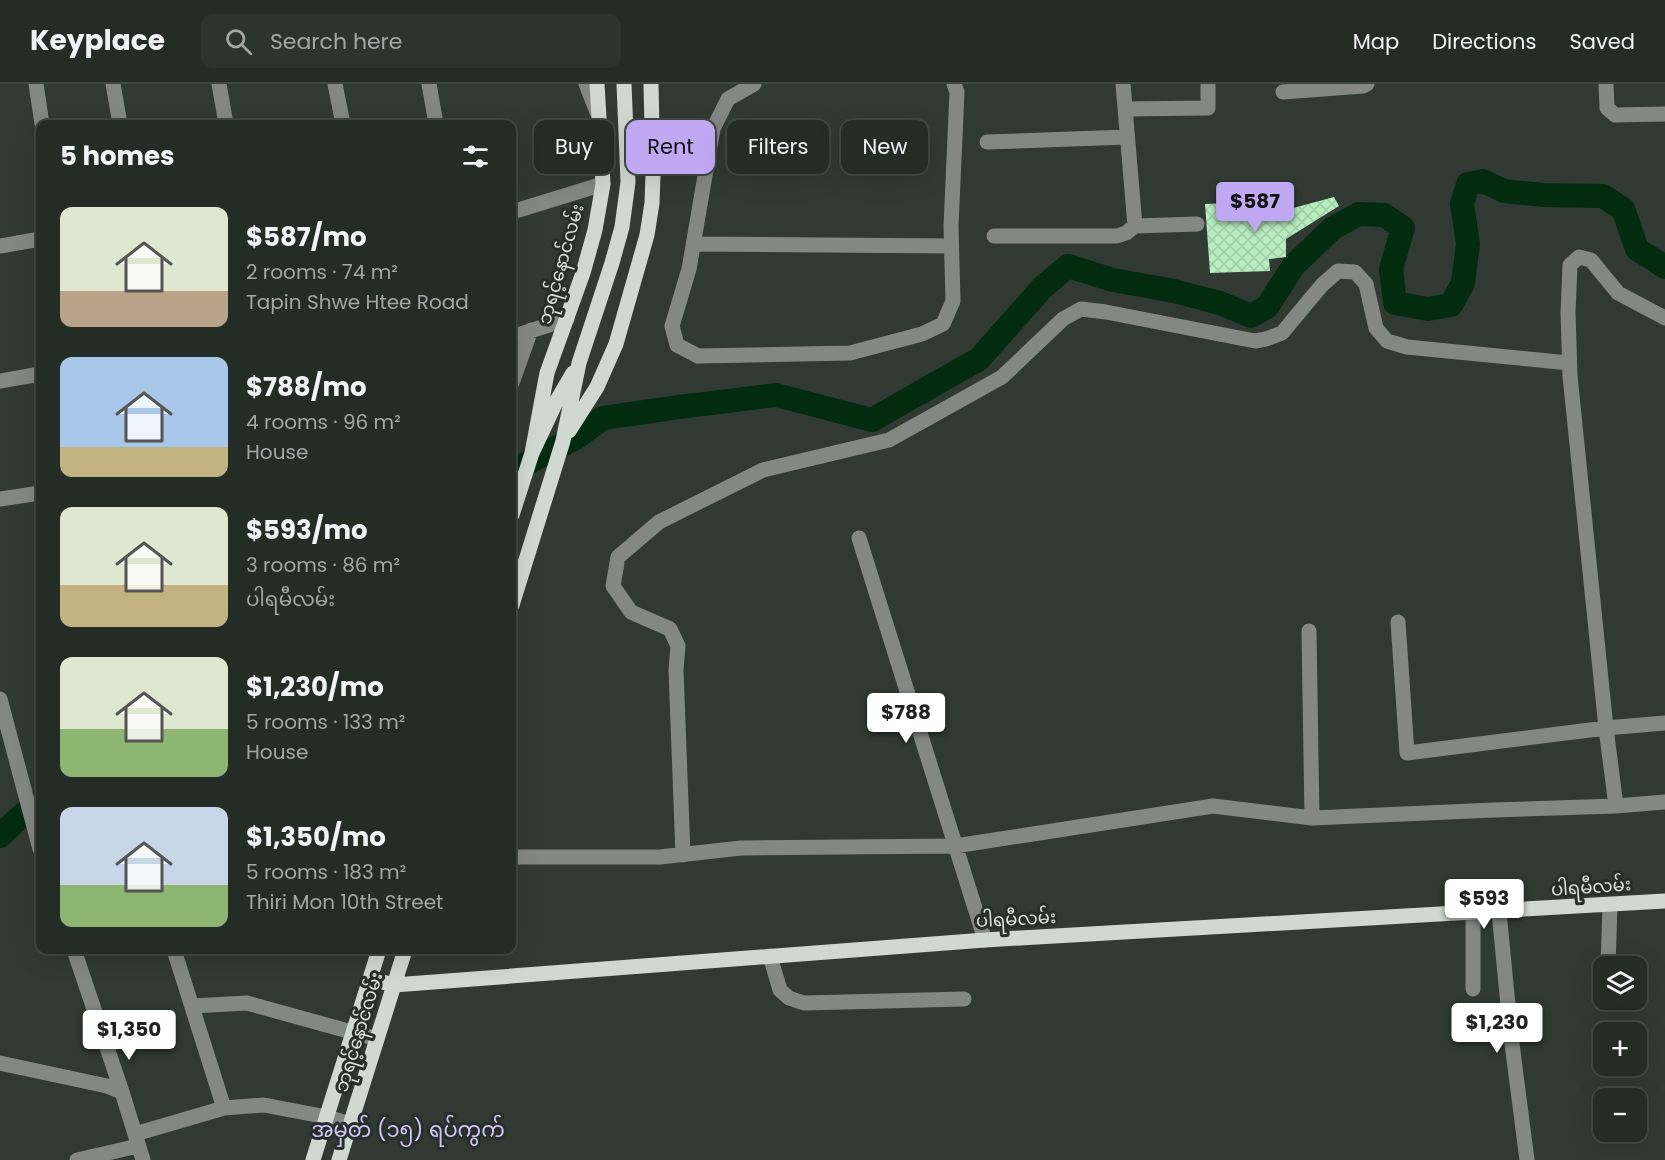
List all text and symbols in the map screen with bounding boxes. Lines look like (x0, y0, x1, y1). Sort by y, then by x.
search box (201, 14, 621, 68)
text: Keyplace (30, 21, 165, 60)
icon: search (222, 25, 255, 58)
text: Search here (270, 26, 402, 57)
text: Map (1353, 27, 1399, 56)
text: Directions (1432, 27, 1536, 56)
text: Saved (1569, 27, 1635, 56)
chip: Buy (534, 120, 614, 174)
chip: Rent (626, 120, 715, 174)
chip: Filters (727, 120, 829, 174)
chip: New (841, 120, 928, 174)
text: 5 homes (60, 138, 175, 174)
icon: filters (459, 140, 492, 173)
pin: $587 (1219, 182, 1291, 233)
text: $587 (1230, 187, 1280, 215)
street label: ဘုရင့်နောင်လမ်း (531, 201, 593, 328)
text: $587/mo (246, 219, 367, 255)
icon: home (108, 231, 180, 303)
text: 2 rooms · 74 m² (246, 258, 398, 286)
text: Tapin Shwe Htee Road (246, 288, 469, 316)
text: $788/mo (246, 369, 367, 405)
icon: home (108, 381, 180, 453)
text: 4 rooms · 96 m² (246, 408, 401, 436)
text: House (246, 438, 308, 466)
text: $593/mo (246, 512, 368, 548)
icon: home (108, 531, 180, 603)
text: 3 rooms · 86 m² (246, 551, 400, 579)
text: ပါရမီလမ်း (246, 585, 335, 613)
text: $1,230/mo (246, 669, 384, 705)
icon: home (108, 681, 180, 753)
pin: $788 (870, 693, 942, 744)
text: $788 (881, 698, 931, 726)
text: 5 rooms · 133 m² (246, 708, 405, 736)
text: House (246, 738, 308, 766)
text: $1,350/mo (246, 819, 386, 855)
icon: home (108, 831, 180, 903)
text: 5 rooms · 183 m² (246, 858, 406, 886)
street label: ပါရမီလမ်း (1550, 870, 1632, 905)
pin: $593 (1448, 879, 1520, 930)
text: $593 (1459, 884, 1509, 912)
text: Thiri Mon 10th Street (246, 888, 443, 916)
street label: ပါရမီလမ်း (975, 903, 1057, 936)
map controls (1593, 956, 1647, 1142)
button: layers (1593, 956, 1647, 1010)
street label: ဘုရင့်နောင်လမ်း (328, 969, 392, 1096)
pin: $1,230 (1448, 1003, 1546, 1054)
text: $1,230 (1466, 1008, 1528, 1036)
pin: $1,350 (80, 1010, 178, 1061)
text: $1,350 (97, 1015, 161, 1043)
button: + (1593, 1022, 1647, 1076)
button: − (1593, 1088, 1647, 1142)
district label: အမှတ် (၁၅) ရပ်ကွက် (311, 1114, 505, 1147)

